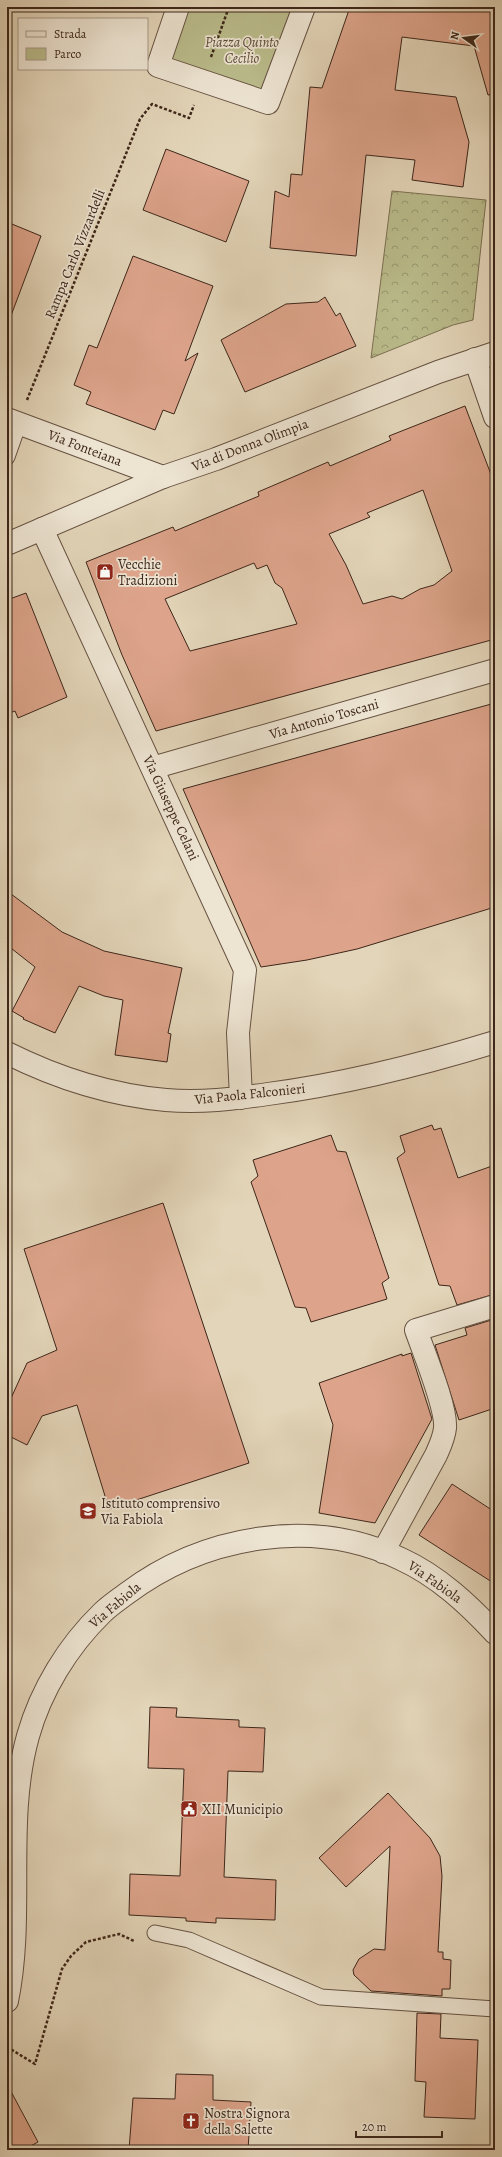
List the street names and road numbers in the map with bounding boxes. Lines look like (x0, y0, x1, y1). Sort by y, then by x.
street label: Rampa Carlo Vizzardelli (40, 186, 110, 322)
street label: Via di Donna Olimpia (188, 414, 311, 476)
street label: Via Fonteiana (44, 425, 125, 471)
street label: Via Antonio Toscani (266, 694, 381, 744)
street label: Via Giuseppe Celani (138, 751, 204, 864)
street label: Via Paola Falconieri (193, 1079, 306, 1109)
street label: Via Fabiola (403, 1556, 466, 1608)
street label: Via Fabiola (84, 1577, 145, 1633)

